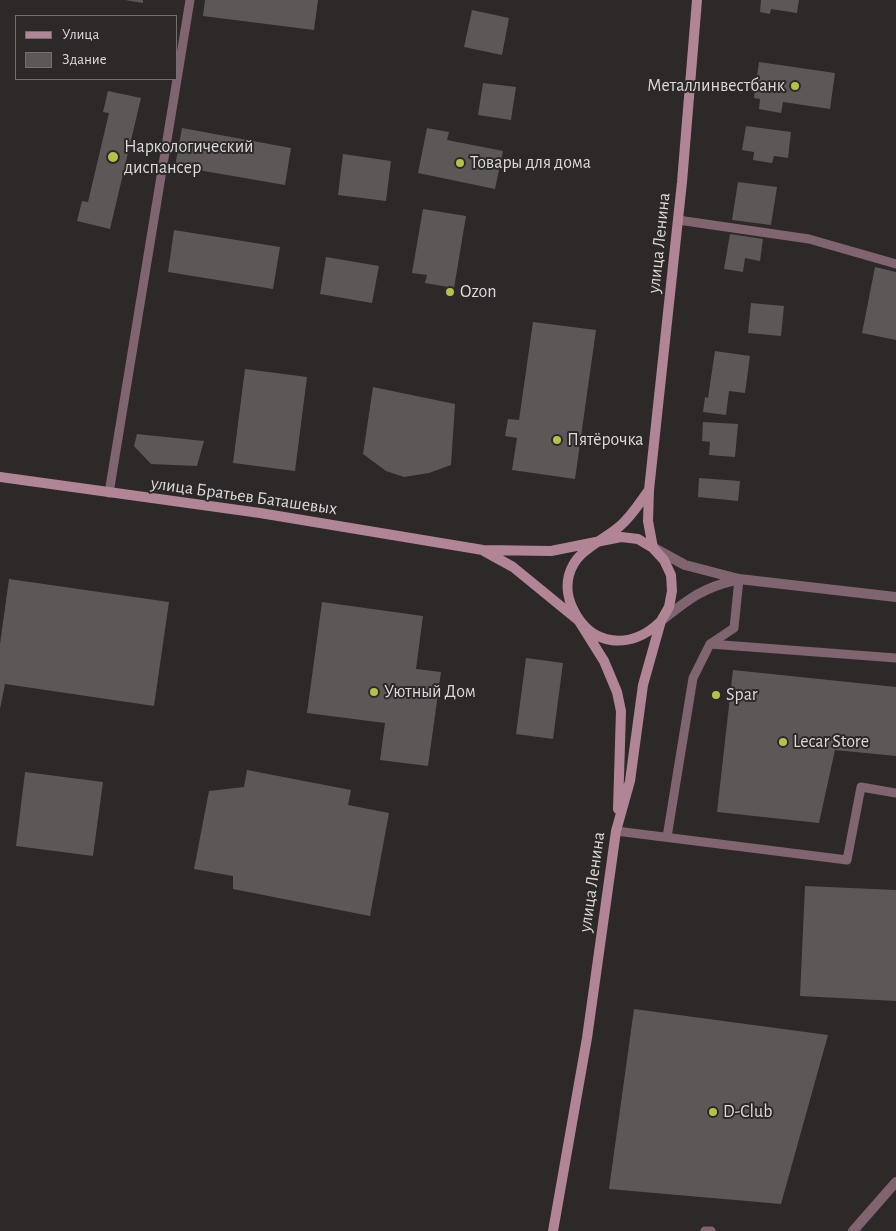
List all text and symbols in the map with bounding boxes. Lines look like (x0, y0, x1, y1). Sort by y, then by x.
legend (15, 15, 178, 80)
text: Улица (62, 27, 99, 42)
text: Здание (62, 52, 107, 67)
place label: Металлинвестбанк (647, 75, 785, 97)
marker: Металлинвестбанк (789, 80, 801, 92)
place label: Наркологический диспансер (124, 136, 254, 178)
marker: Наркологический диспансер (106, 150, 120, 164)
place label: Товары для дома (470, 152, 591, 174)
marker: Товары для дома (454, 157, 466, 169)
street label: улица Ленина (643, 192, 675, 294)
place label: Ozon (460, 281, 497, 303)
marker: Ozon (444, 286, 456, 298)
place label: Пятёрочка (567, 429, 644, 451)
marker: Пятёрочка (551, 434, 563, 446)
street label: улица Братьев Баташевых (149, 472, 339, 520)
place label: Уютный Дом (384, 681, 476, 703)
place label: Spar (726, 684, 758, 706)
marker: Уютный Дом (368, 686, 380, 698)
marker: Spar (710, 689, 722, 701)
place label: Lecar Store (793, 731, 869, 753)
marker: Lecar Store (777, 736, 789, 748)
street label: улица Ленина (574, 830, 610, 934)
place label: D-Club (723, 1101, 772, 1123)
marker: D-Club (707, 1106, 719, 1118)

